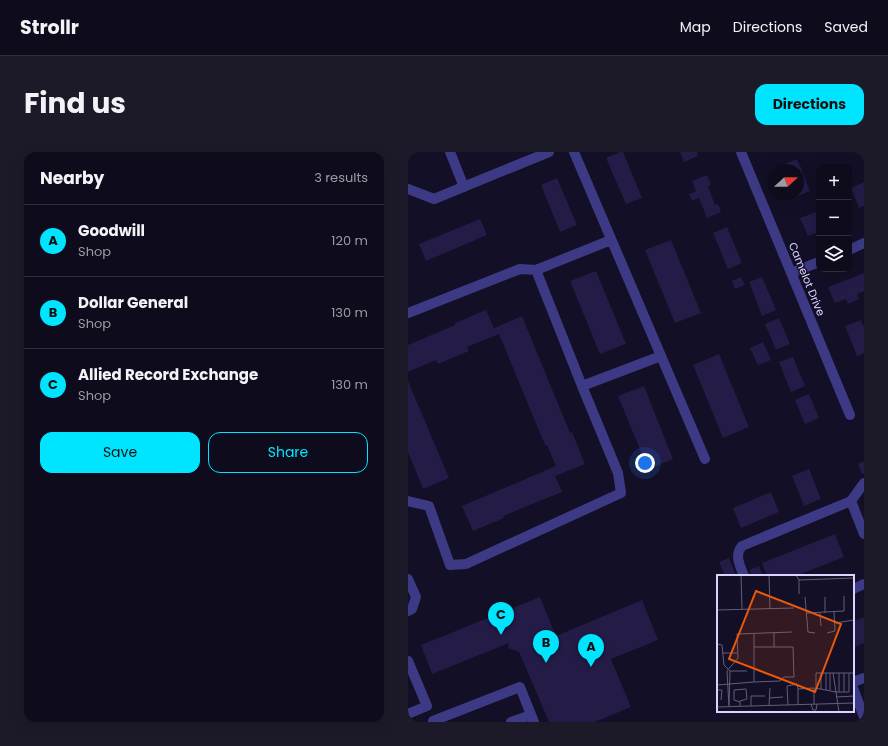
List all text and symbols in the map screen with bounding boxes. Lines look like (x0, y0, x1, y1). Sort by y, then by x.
text: Strollr (20, 14, 79, 41)
text: Map (680, 17, 711, 37)
text: Directions (733, 17, 802, 37)
text: Saved (824, 17, 868, 37)
text: Find us (24, 84, 126, 123)
button: Directions (755, 84, 864, 125)
north arrow (768, 164, 804, 200)
map controls (816, 164, 852, 272)
button: + (816, 164, 852, 200)
text: Nearby (40, 166, 104, 190)
text: 3 results (314, 168, 368, 187)
button: − (816, 200, 852, 236)
text: Goodwill (78, 220, 145, 241)
text: A (48, 231, 58, 250)
text: 120 m (331, 231, 368, 250)
button: layers (816, 236, 852, 272)
street label: Camelot Drive (785, 240, 829, 318)
text: Shop (78, 242, 111, 261)
text: Dollar General (78, 292, 188, 313)
text: B (49, 303, 57, 322)
text: 130 m (331, 303, 368, 322)
text: Shop (78, 314, 111, 333)
text: Allied Record Exchange (78, 364, 258, 385)
text: C (48, 375, 58, 394)
text: 130 m (331, 375, 368, 394)
text: Shop (78, 386, 111, 405)
button: Save (40, 432, 200, 473)
button: Share (208, 432, 368, 473)
your location (635, 453, 655, 473)
inset map (717, 575, 854, 712)
pin: C (488, 602, 514, 635)
pin: B (533, 630, 559, 663)
pin: A (578, 634, 604, 667)

